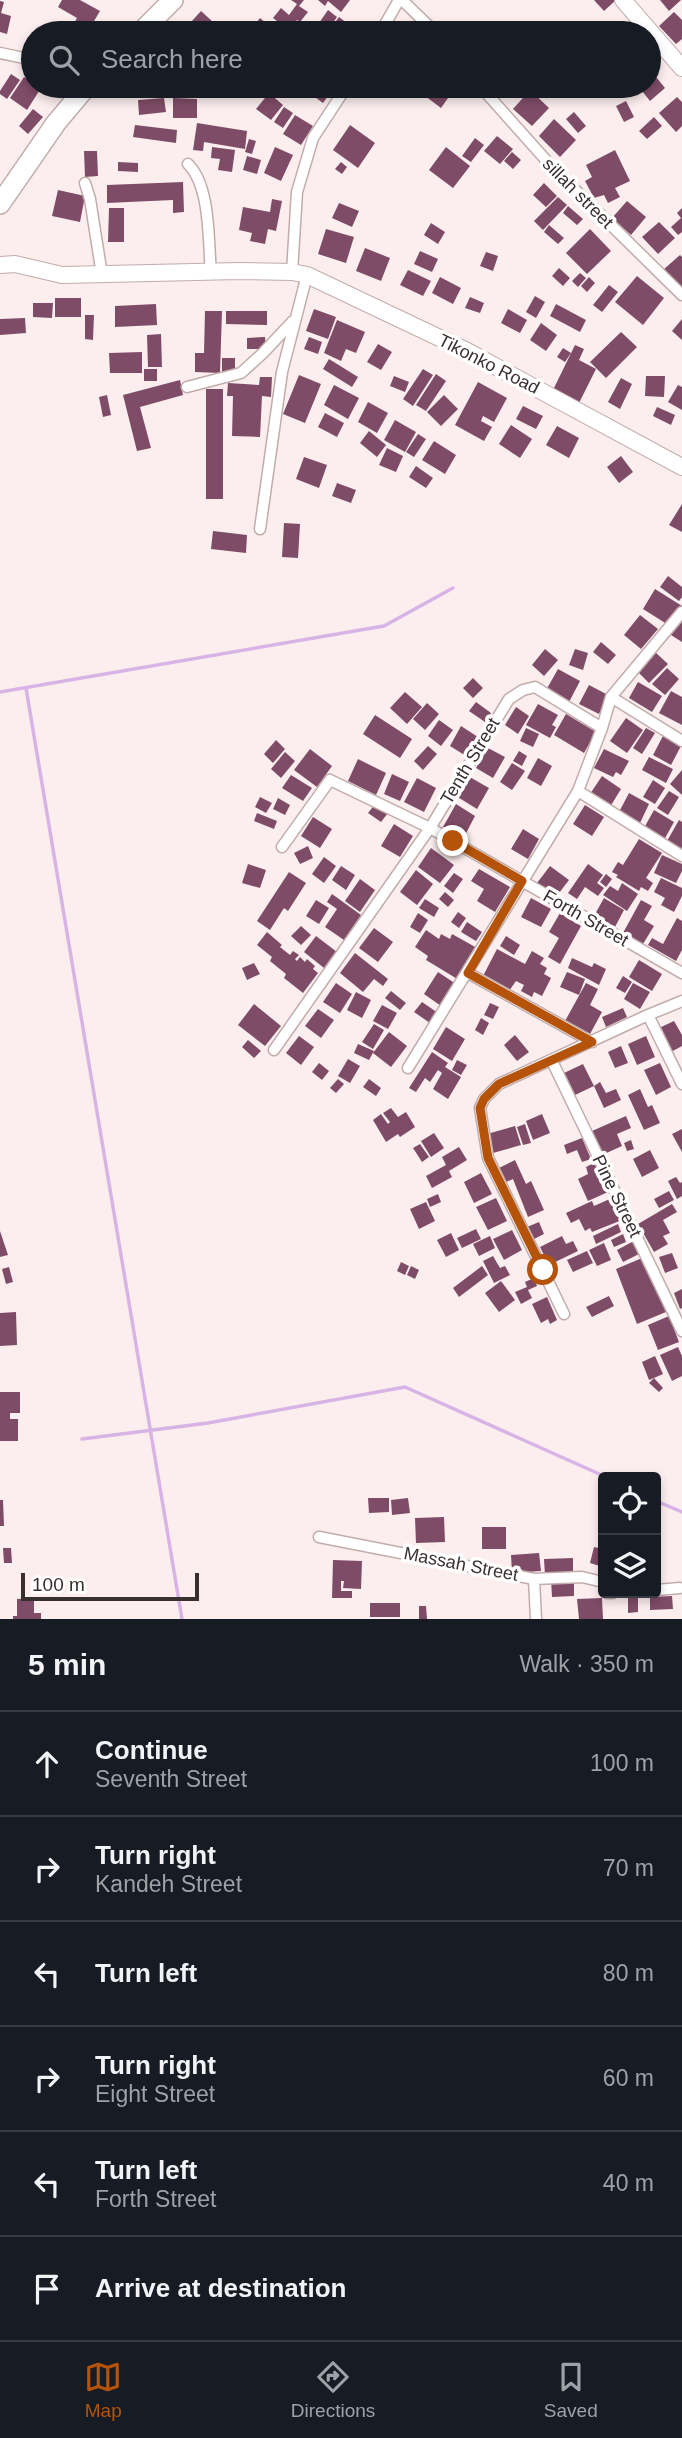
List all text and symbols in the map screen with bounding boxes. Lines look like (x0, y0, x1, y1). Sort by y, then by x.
search box (21, 21, 661, 98)
icon: search (45, 41, 83, 79)
text: Search here (101, 44, 243, 74)
street label: sillah street (539, 154, 617, 232)
street label: Tikonko Road (435, 330, 543, 398)
street label: Tenth Street (436, 714, 504, 808)
route end (437, 825, 468, 856)
street label: Forth Street (540, 886, 632, 950)
street label: Pine Street (588, 1152, 646, 1240)
route start (527, 1254, 558, 1285)
map controls (598, 1472, 661, 1598)
button: locate (598, 1472, 661, 1535)
button: layers (598, 1535, 661, 1598)
street label: Massah Street (402, 1543, 520, 1585)
scale bar (21, 1570, 200, 1602)
text: 100 m (32, 1574, 85, 1595)
text: 5 min (28, 1648, 106, 1681)
text: Walk · 350 m (519, 1651, 654, 1677)
text: Continue (95, 1735, 208, 1765)
icon: ahead (28, 1745, 66, 1783)
text: 100 m (590, 1750, 654, 1776)
text: Seventh Street (95, 1766, 247, 1792)
text: Turn right (95, 1840, 216, 1870)
icon: right (28, 1850, 66, 1888)
text: 70 m (603, 1855, 654, 1881)
text: Kandeh Street (95, 1871, 242, 1897)
icon: left (28, 1955, 66, 1993)
text: Turn left (95, 1958, 197, 1988)
text: 80 m (603, 1960, 654, 1986)
text: Turn right (95, 2050, 216, 2080)
icon: right (28, 2060, 66, 2098)
text: 60 m (603, 2065, 654, 2091)
text: Eight Street (95, 2081, 215, 2107)
text: Turn left (95, 2155, 197, 2185)
icon: left (28, 2165, 66, 2203)
text: 40 m (603, 2170, 654, 2196)
text: Forth Street (95, 2186, 216, 2212)
icon: arrive (28, 2270, 66, 2308)
text: Arrive at destination (95, 2273, 346, 2303)
tab: Map (84, 2358, 122, 2422)
tab: Directions (291, 2358, 375, 2422)
tab: Saved (544, 2358, 598, 2422)

